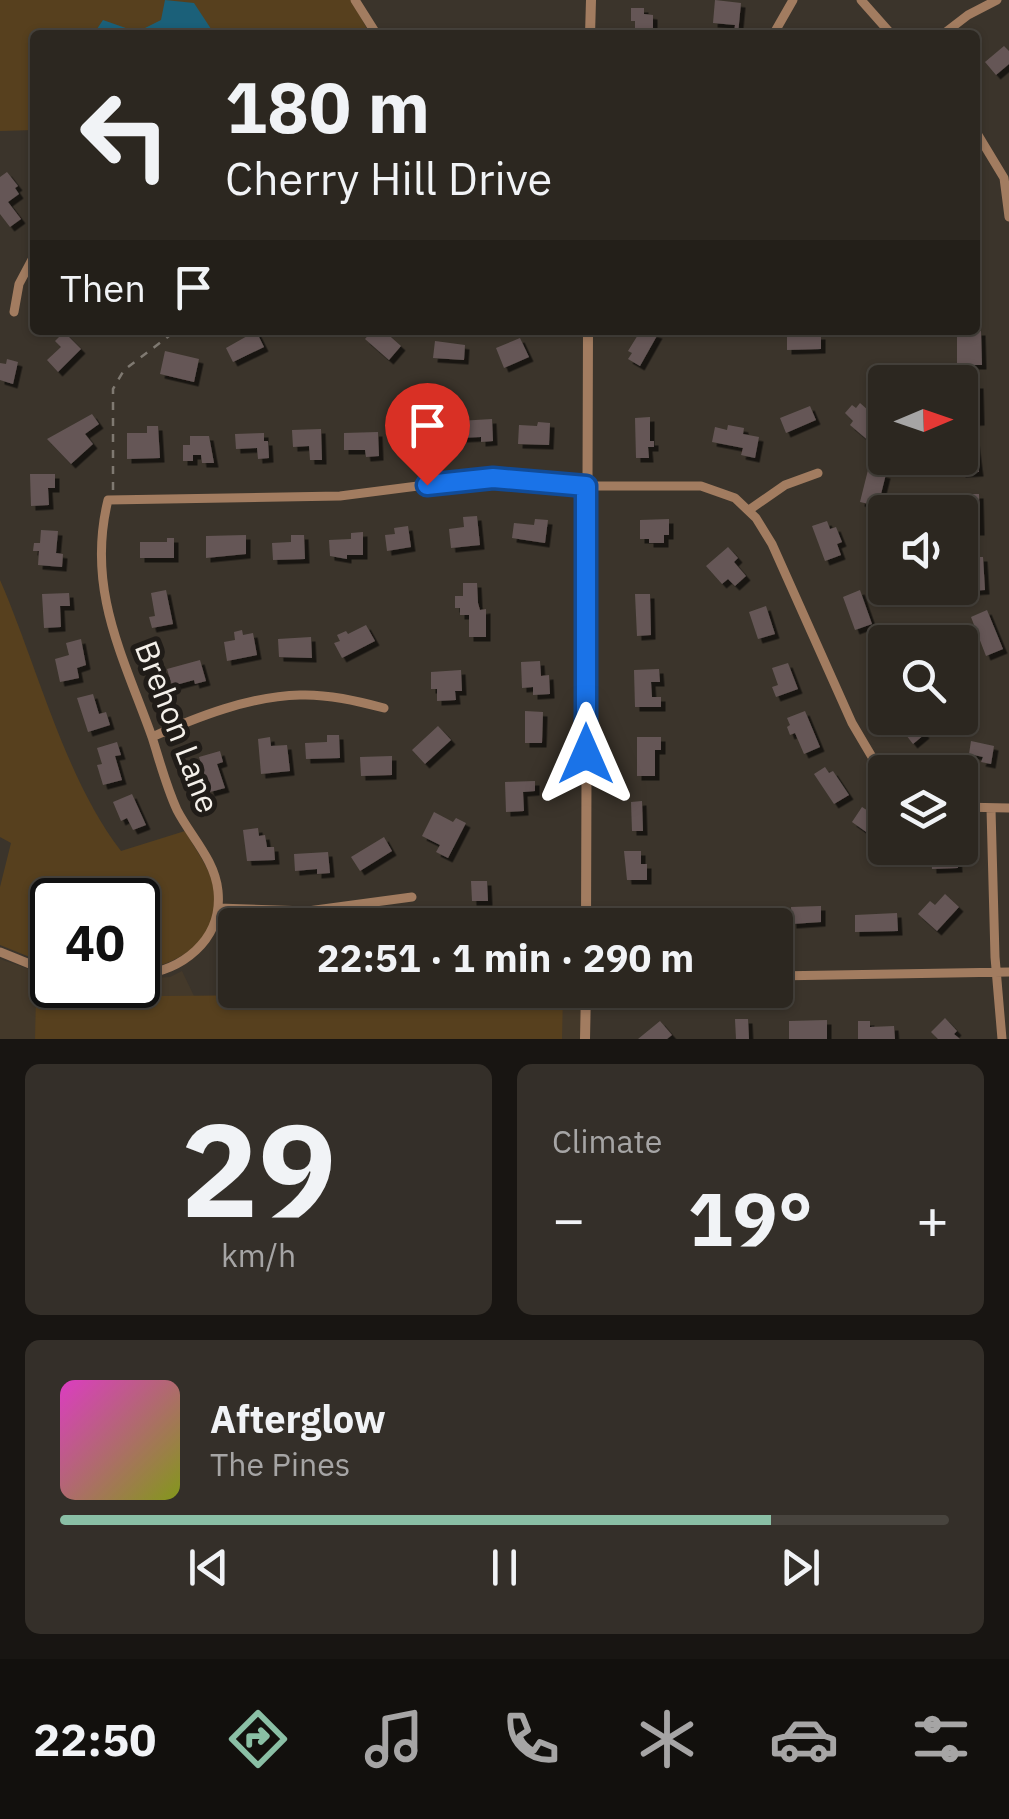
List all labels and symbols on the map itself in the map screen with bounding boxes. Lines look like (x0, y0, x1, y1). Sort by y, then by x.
north arrow (868, 365, 978, 475)
pin (385, 383, 470, 486)
street label: Brehon Lane (126, 635, 230, 819)
position arrow (534, 702, 638, 806)
speed limit sign: 40 (30, 878, 160, 1008)

